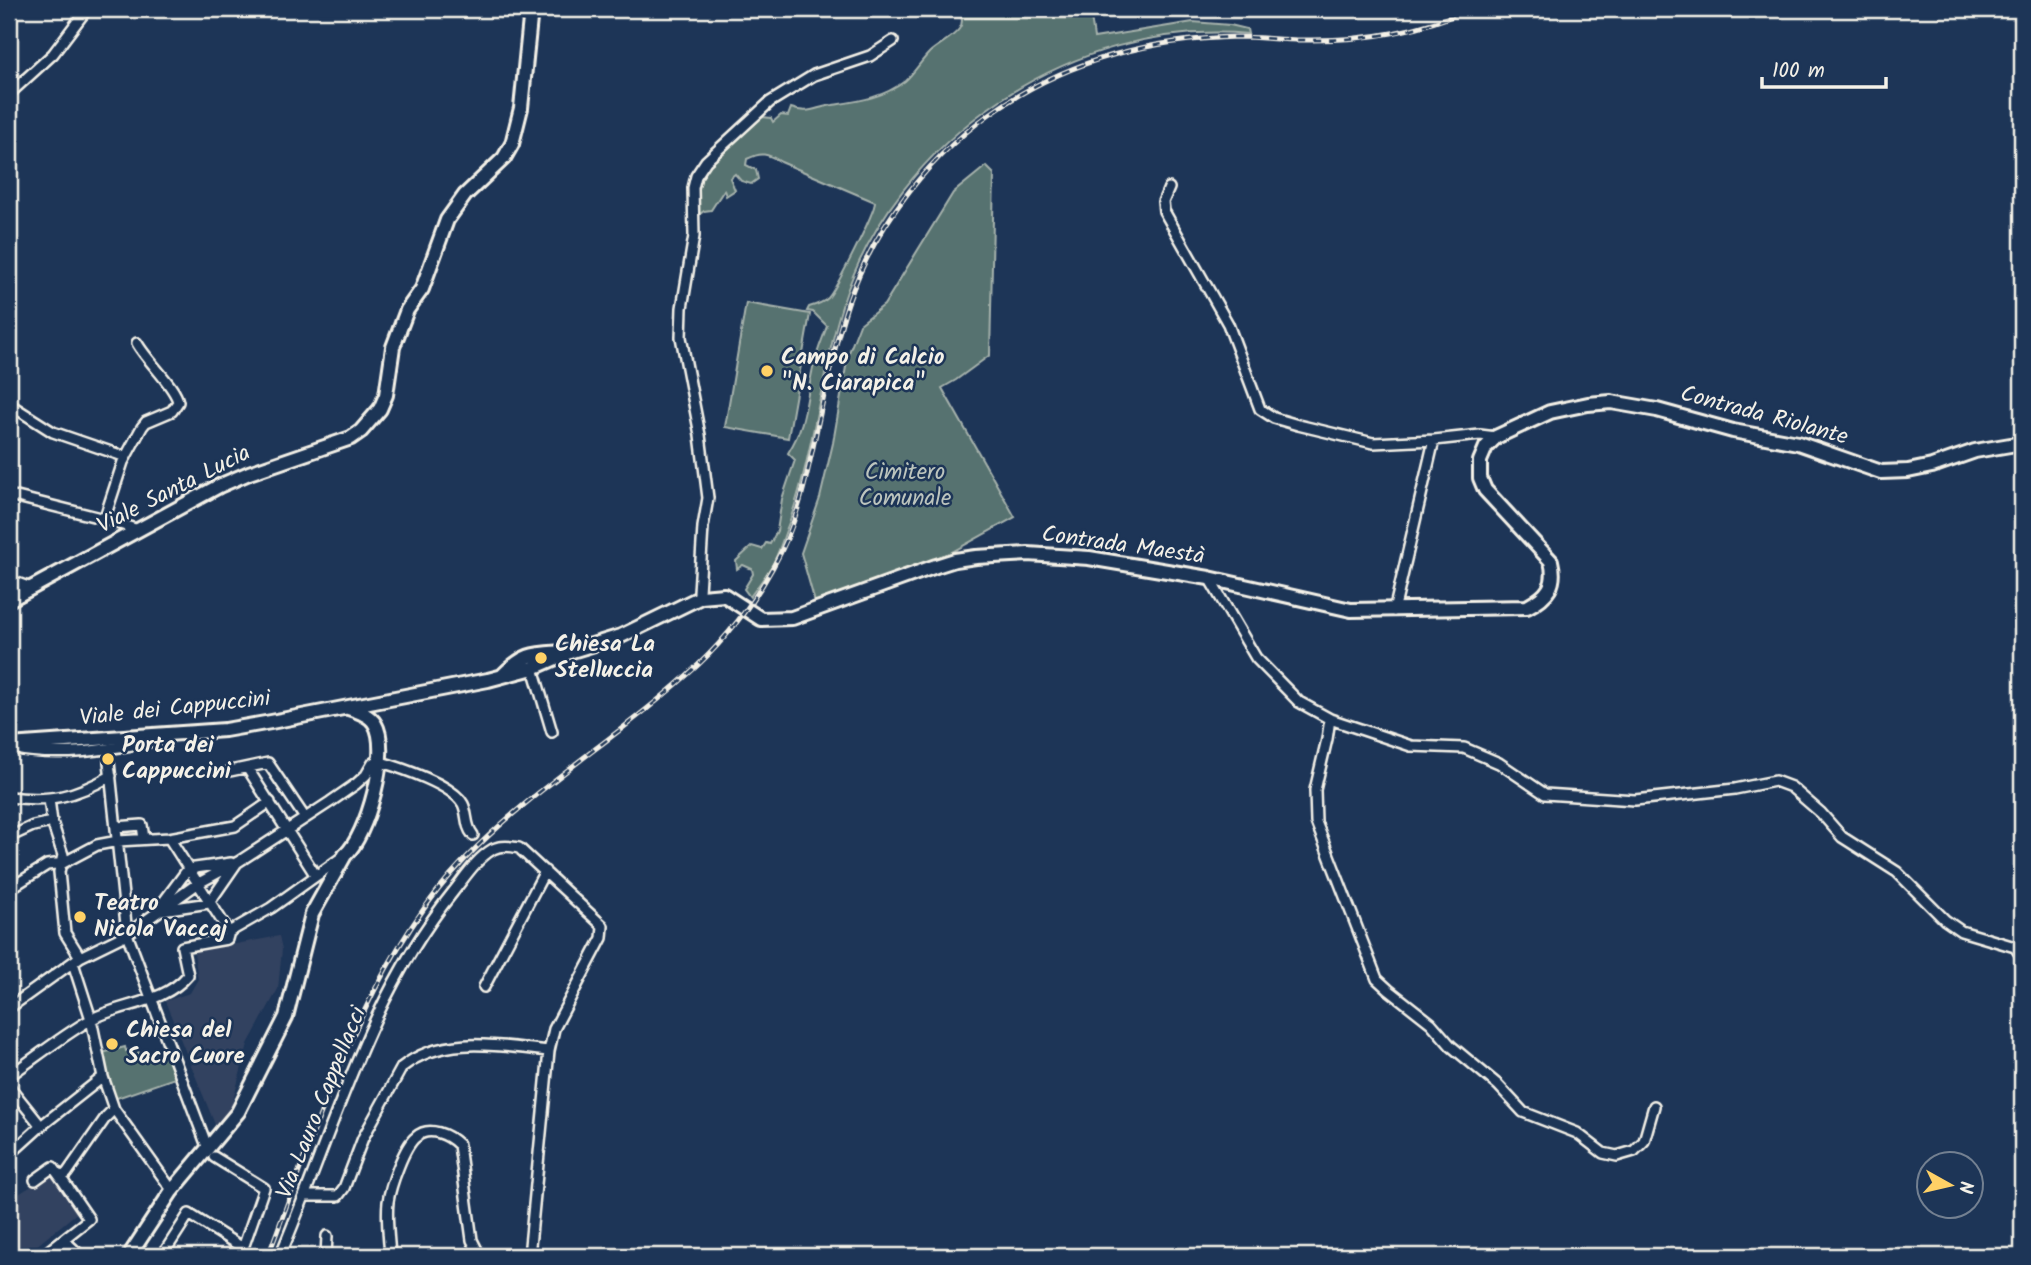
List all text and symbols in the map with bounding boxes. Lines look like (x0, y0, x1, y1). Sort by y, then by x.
scale bar (1762, 46, 1886, 90)
text: 100 m (1772, 55, 1825, 88)
place label: Campo di Calcio "N. Ciarapica" (781, 340, 944, 402)
marker: Campo di Calcio "N. Ciarapica" (759, 363, 775, 379)
street label: Contrada Riolante (1676, 376, 1852, 456)
street label: Viale Santa Lucia (91, 436, 257, 544)
park label: Cimitero Comunale (859, 455, 951, 517)
street label: Contrada Maestà (1039, 517, 1207, 575)
place label: Chiesa La Stelluccia (555, 627, 655, 689)
marker: Chiesa La Stelluccia (533, 650, 549, 666)
street label: Viale dei Cappuccini (78, 681, 274, 737)
place label: Porta dei Cappuccini (122, 728, 232, 790)
marker: Porta dei Cappuccini (100, 751, 116, 767)
place label: Teatro Nicola Vaccaj (94, 886, 229, 948)
marker: Teatro Nicola Vaccaj (72, 909, 88, 925)
street label: Via Lauro Cappellacci (267, 1000, 378, 1204)
place label: Chiesa del Sacro Cuore (126, 1013, 245, 1075)
marker: Chiesa del Sacro Cuore (104, 1036, 120, 1052)
north arrow (1916, 1150, 1986, 1220)
text: N (1949, 1179, 1981, 1195)

